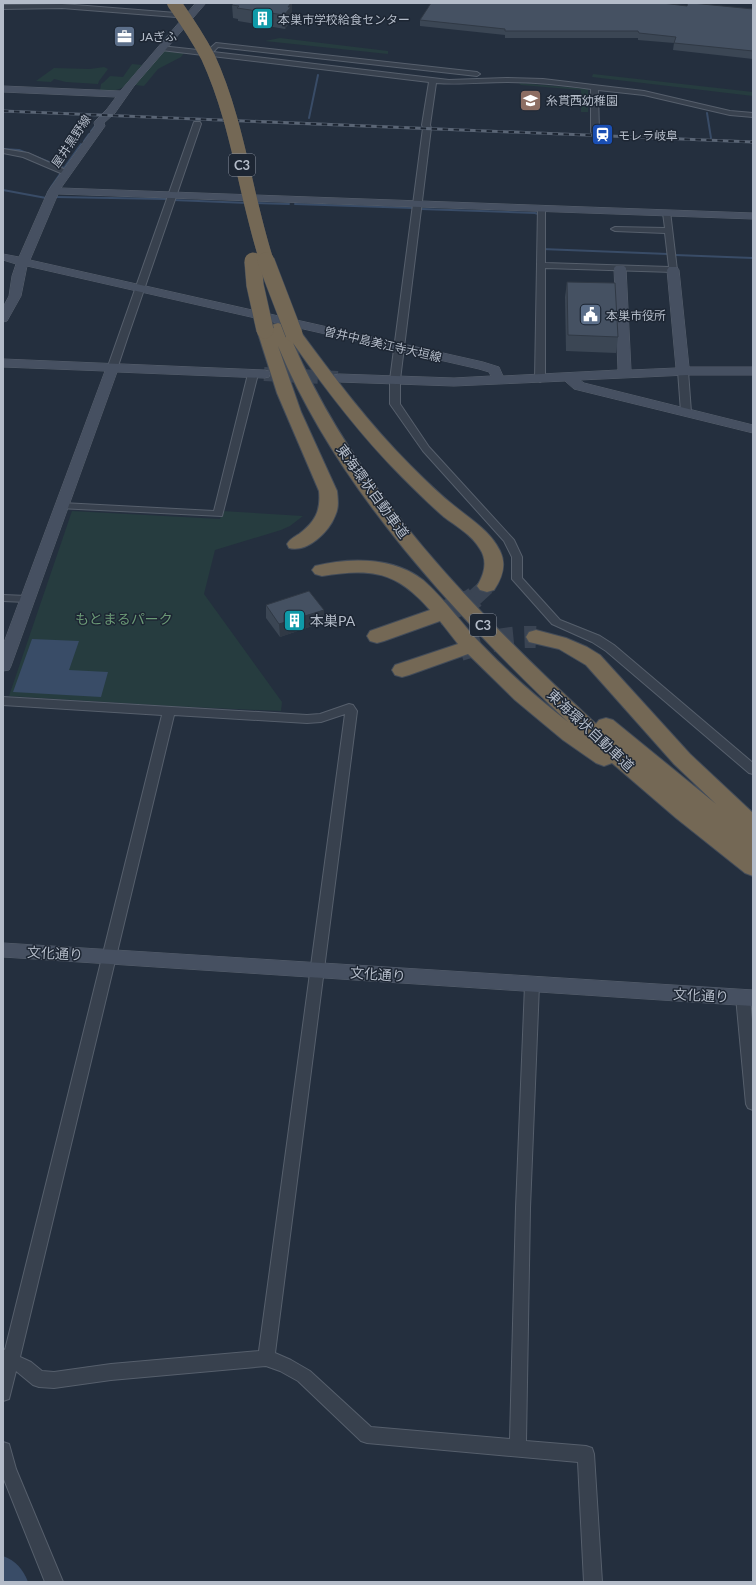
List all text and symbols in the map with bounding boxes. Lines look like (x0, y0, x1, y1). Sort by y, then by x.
building icon: 本巣市学校給食センター (250, 6, 276, 32)
place label: 本巣市学校給食センター (278, 12, 410, 27)
office icon: JAぎふ (111, 23, 137, 49)
place label: JAぎふ (140, 29, 177, 44)
school or university icon: 糸貫西幼稚園 (518, 87, 544, 113)
place label: 糸貫西幼稚園 (546, 93, 618, 108)
street label: 屋井黒野線 (48, 112, 94, 170)
station icon: モレラ岐阜 (590, 122, 616, 148)
place label: モレラ岐阜 (618, 128, 678, 143)
road number: C3 (229, 154, 255, 176)
public building icon: 本巣市役所 (578, 302, 604, 328)
place label: 本巣市役所 (606, 308, 666, 323)
street label: 曽井中島美江寺大垣線 (323, 323, 443, 365)
street label: 東海環状自動車道 (333, 441, 413, 541)
building icon: 本巣PA (282, 607, 308, 633)
park label: もとまるパーク (75, 610, 173, 627)
place label: 本巣PA (310, 612, 356, 629)
road number: C3 (470, 614, 496, 636)
street label: 東海環状自動車道 (544, 686, 638, 774)
street label: 文化通り (27, 943, 83, 963)
street label: 文化通り (349, 964, 407, 984)
street label: 文化通り (673, 985, 729, 1005)

